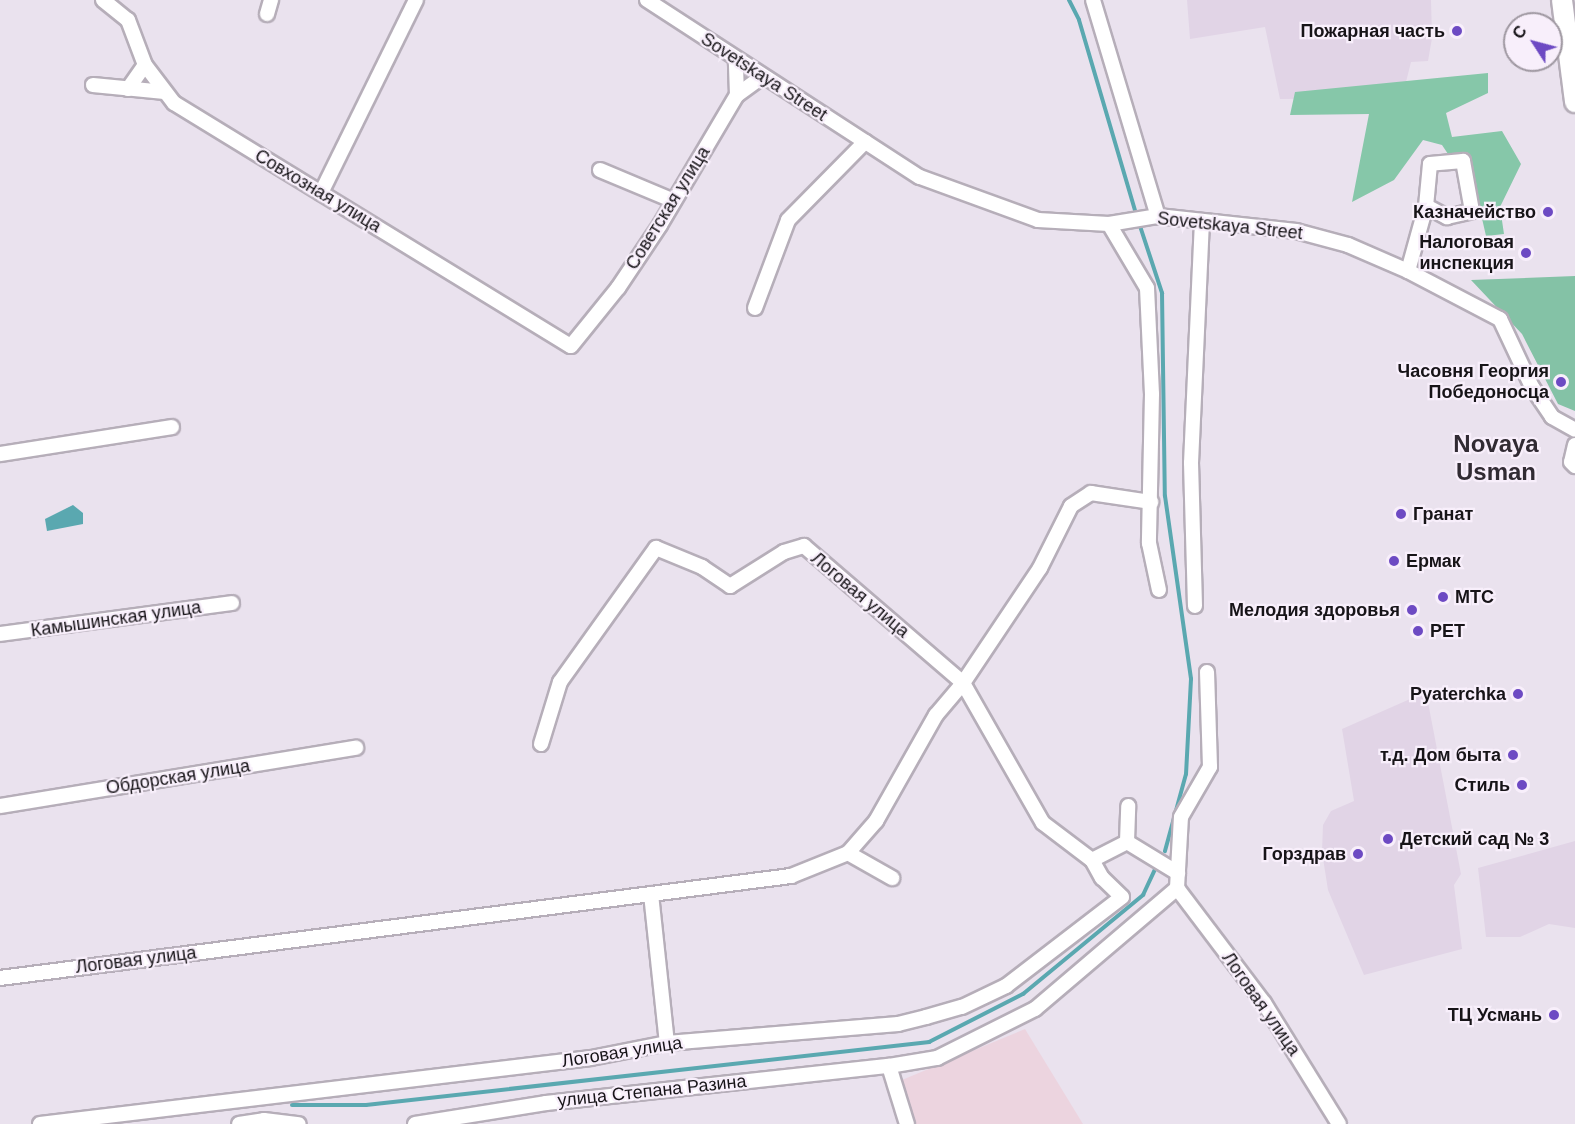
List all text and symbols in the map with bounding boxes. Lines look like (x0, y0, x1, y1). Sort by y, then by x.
north arrow (1503, 12, 1563, 72)
place label: Пожарная часть (1301, 20, 1445, 42)
text: С (1509, 23, 1530, 42)
marker: Пожарная часть (1450, 24, 1464, 38)
street label: Sovetskaya Street (697, 28, 831, 126)
street label: Советская улица (621, 142, 715, 274)
street label: Совхозная улица (251, 145, 385, 237)
place label: Казначейство (1413, 201, 1536, 223)
marker: Казначейство (1541, 205, 1555, 219)
street label: Sovetskaya Street (1156, 208, 1304, 244)
place label: Налоговая инспекция (1419, 232, 1514, 274)
marker: Налоговая инспекция (1519, 246, 1533, 260)
place label: Часовня Георгия Победоносца (1398, 361, 1549, 404)
marker: Часовня Георгия Победоносца (1554, 375, 1568, 389)
district label: Novaya Usman (1453, 430, 1539, 486)
place label: Гранат (1413, 503, 1473, 525)
marker: Гранат (1394, 507, 1408, 521)
street label: Логовая улица (806, 548, 914, 642)
place label: Ермак (1406, 550, 1461, 572)
marker: Ермак (1387, 554, 1401, 568)
place label: МТС (1455, 586, 1494, 608)
marker: МТС (1436, 590, 1450, 604)
street label: Камышинская улица (29, 596, 203, 642)
place label: Мелодия здоровья (1229, 599, 1400, 621)
marker: Мелодия здоровья (1405, 603, 1419, 617)
place label: РЕТ (1430, 620, 1465, 642)
marker: РЕТ (1411, 624, 1425, 638)
place label: Pyaterchka (1410, 683, 1506, 705)
marker: Pyaterchka (1511, 687, 1525, 701)
place label: т.д. Дом быта (1380, 744, 1501, 766)
marker: т.д. Дом быта (1506, 748, 1520, 762)
street label: Обдорская улица (104, 755, 252, 799)
place label: Стиль (1455, 774, 1510, 796)
marker: Стиль (1515, 778, 1529, 792)
place label: Детский сад № 3 (1400, 828, 1549, 850)
marker: Детский сад № 3 (1381, 832, 1395, 846)
place label: Горздрав (1262, 843, 1346, 865)
marker: Горздрав (1351, 847, 1365, 861)
street label: Логовая улица (74, 942, 198, 978)
street label: Логовая улица (1217, 948, 1305, 1060)
place label: ТЦ Усмань (1448, 1004, 1542, 1026)
marker: ТЦ Усмань (1547, 1008, 1561, 1022)
street label: Логовая улица (560, 1032, 684, 1072)
street label: улица Степана Разина (557, 1070, 747, 1112)

